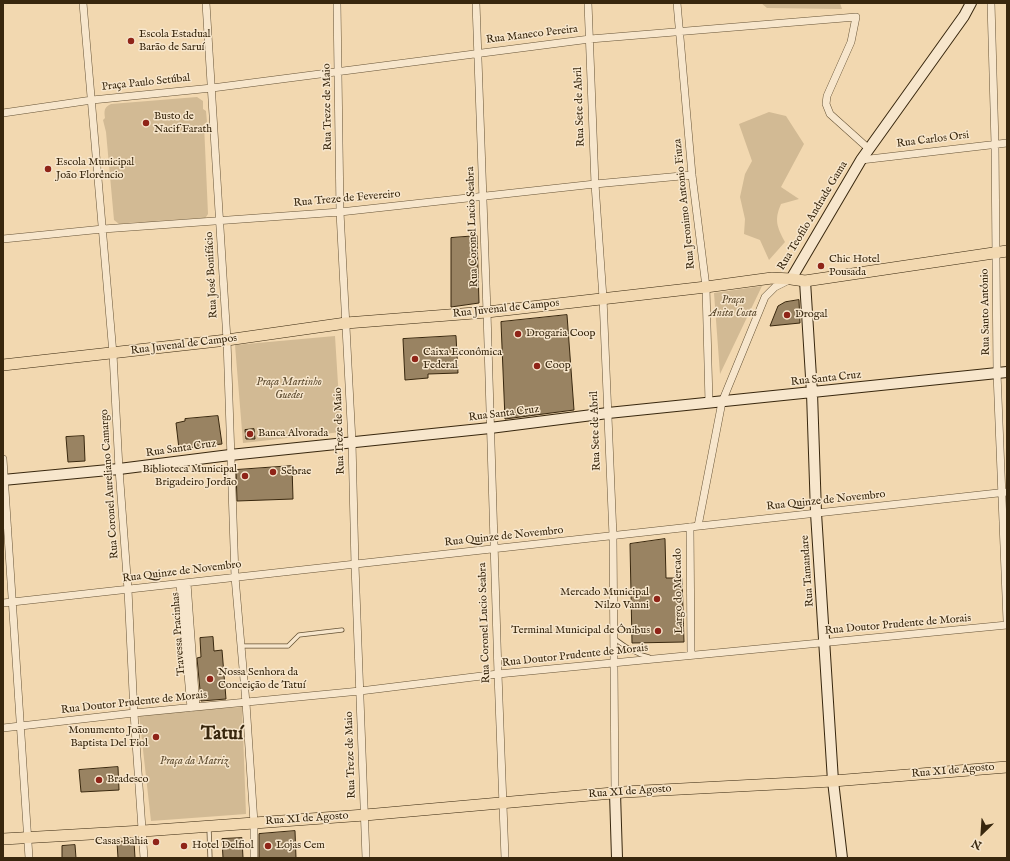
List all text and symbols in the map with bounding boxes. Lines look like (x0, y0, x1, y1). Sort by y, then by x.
street label: Rua Maneco Pereira (485, 23, 579, 47)
place label: Escola Estadual Barão de Saruí (139, 28, 211, 54)
marker: Escola Estadual Barão de Saruí (126, 36, 136, 46)
street label: Rua Treze de Maio (321, 63, 335, 151)
street label: Rua Sete de Abril (572, 67, 588, 147)
street label: Praça Paulo Setúbal (101, 72, 191, 94)
place label: Busto de Nacif Farath (154, 110, 212, 136)
marker: Busto de Nacif Farath (141, 118, 151, 128)
street label: Rua Carlos Orsi (896, 129, 970, 151)
street label: Rua Jeronimo Antonio Fiuza (672, 138, 698, 270)
place label: Escola Municipal João Florêncio (56, 156, 134, 182)
street label: Rua Teofilo Andrade Gama (775, 159, 851, 273)
marker: Escola Municipal João Florêncio (43, 164, 53, 174)
street label: Rua Coronel Lucio Seabra (464, 166, 482, 288)
street label: Rua Treze de Fevereiro (293, 188, 401, 210)
street label: Rua José Bonifácio (203, 231, 221, 319)
place label: Chic Hotel Pousada (829, 253, 880, 279)
marker: Chic Hotel Pousada (816, 261, 826, 271)
street label: Rua Santo Antônio (979, 268, 993, 356)
park label: Praça Anita Costa (709, 294, 757, 320)
street label: Rua Juvenal de Campos (452, 297, 560, 321)
place label: Drogal (795, 308, 828, 322)
marker: Drogal (782, 310, 792, 320)
place label: Drogaria Coop (526, 327, 595, 341)
marker: Drogaria Coop (513, 329, 523, 339)
street label: Rua Juvenal de Campos (130, 332, 238, 358)
place label: Caixa Econômica Federal (423, 346, 502, 372)
marker: Caixa Econômica Federal (410, 354, 420, 364)
place label: Coop (545, 359, 571, 373)
marker: Coop (532, 361, 542, 371)
street label: Rua Santa Cruz (790, 369, 862, 389)
park label: Praça Martinho Guedes (256, 376, 322, 402)
street label: Rua Treze de Maio (332, 387, 348, 475)
street label: Rua Sete de Abril (588, 391, 604, 471)
street label: Rua Santa Cruz (468, 403, 540, 425)
street label: Rua Coronel Aureliano Camargo (98, 409, 122, 559)
place label: Banca Alvorada (258, 427, 328, 441)
marker: Banca Alvorada (245, 429, 255, 439)
street label: Rua Santa Cruz (145, 438, 217, 460)
place label: Biblioteca Municipal Brigadeiro Jordão (142, 463, 237, 489)
place label: Sebrae (281, 465, 311, 479)
marker: Sebrae (268, 467, 278, 477)
marker: Biblioteca Municipal Brigadeiro Jordão (240, 471, 250, 481)
street label: Rua Quinze de Novembro (766, 488, 886, 514)
street label: Rua Quinze de Novembro (444, 524, 564, 550)
street label: Rua Tamandare (799, 535, 817, 607)
street label: Largo do Mercado (672, 548, 686, 634)
street label: Rua Quinze de Novembro (122, 558, 242, 586)
street label: Rua Coronel Lucio Seabra (476, 562, 494, 684)
place label: Mercado Municipal Nilzo Vanni (560, 586, 649, 612)
street label: Travessa Pracinhas (169, 592, 189, 676)
marker: Mercado Municipal Nilzo Vanni (652, 594, 662, 604)
street label: Rua Doutor Prudente de Morais (824, 612, 972, 638)
place label: Terminal Municipal de Ônibus (511, 624, 650, 638)
marker: Terminal Municipal de Ônibus (653, 626, 663, 636)
street label: Rua Doutor Prudente de Morais (501, 642, 649, 670)
place label: Nossa Senhora da Conceição de Tatuí (218, 666, 306, 692)
marker: Nossa Senhora da Conceição de Tatuí (205, 674, 215, 684)
street label: Rua Doutor Prudente de Morais (60, 689, 208, 717)
street label: Rua Treze de Maio (343, 711, 359, 799)
place label: Monumento João Baptista Del Fiol (68, 724, 148, 750)
district label: Tatuí (201, 724, 243, 746)
marker: Monumento João Baptista Del Fiol (151, 732, 161, 742)
park label: Praça da Matriz (160, 755, 228, 769)
street label: Rua XI de Agosto (911, 761, 995, 781)
place label: Bradesco (107, 773, 149, 787)
marker: Bradesco (94, 775, 104, 785)
street label: Rua XI de Agosto (588, 783, 672, 801)
street label: Rua XI de Agosto (265, 810, 349, 828)
north arrow (962, 813, 1002, 853)
place label: Casas Bahia (95, 835, 148, 849)
text: N (970, 836, 984, 852)
marker: Casas Bahia (151, 837, 161, 847)
place label: Hotel Delfiol (192, 839, 254, 853)
place label: Lojas Cem (276, 839, 325, 853)
marker: Hotel Delfiol (179, 841, 189, 851)
marker: Lojas Cem (263, 841, 273, 851)

